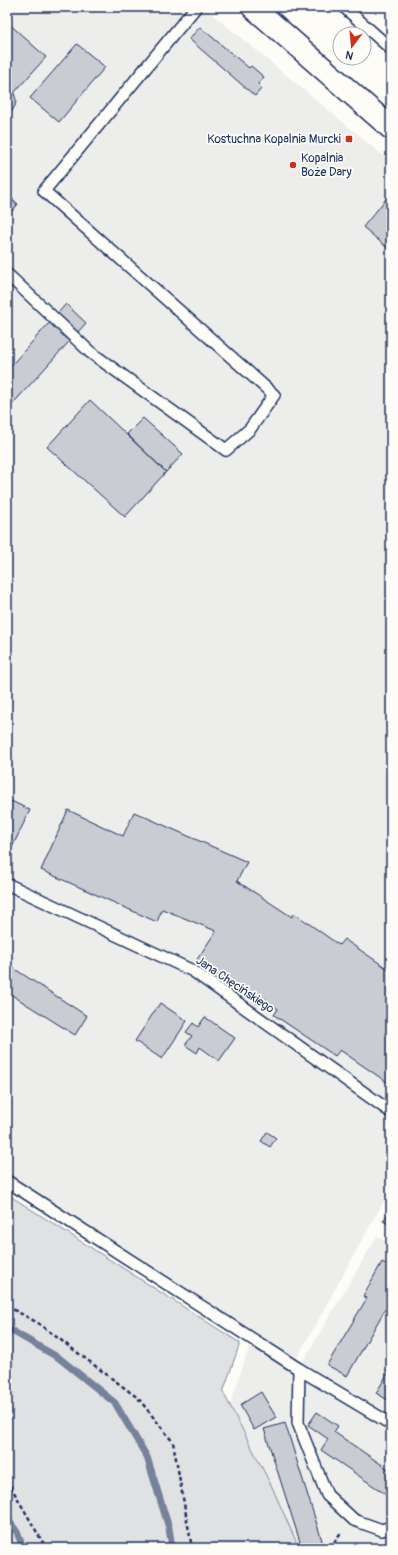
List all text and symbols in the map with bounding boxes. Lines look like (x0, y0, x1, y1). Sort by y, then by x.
north arrow (332, 26, 372, 66)
text: N (343, 48, 355, 62)
place label: Kostuchna Kopalnia Murcki (207, 132, 341, 147)
marker: Kostuchna Kopalnia Murcki (344, 134, 354, 144)
place label: Kopalnia Boże Dary (301, 151, 352, 180)
marker: Kopalnia Boże Dary (288, 160, 298, 170)
street label: Jana Chęcińskiego (193, 953, 278, 1017)

